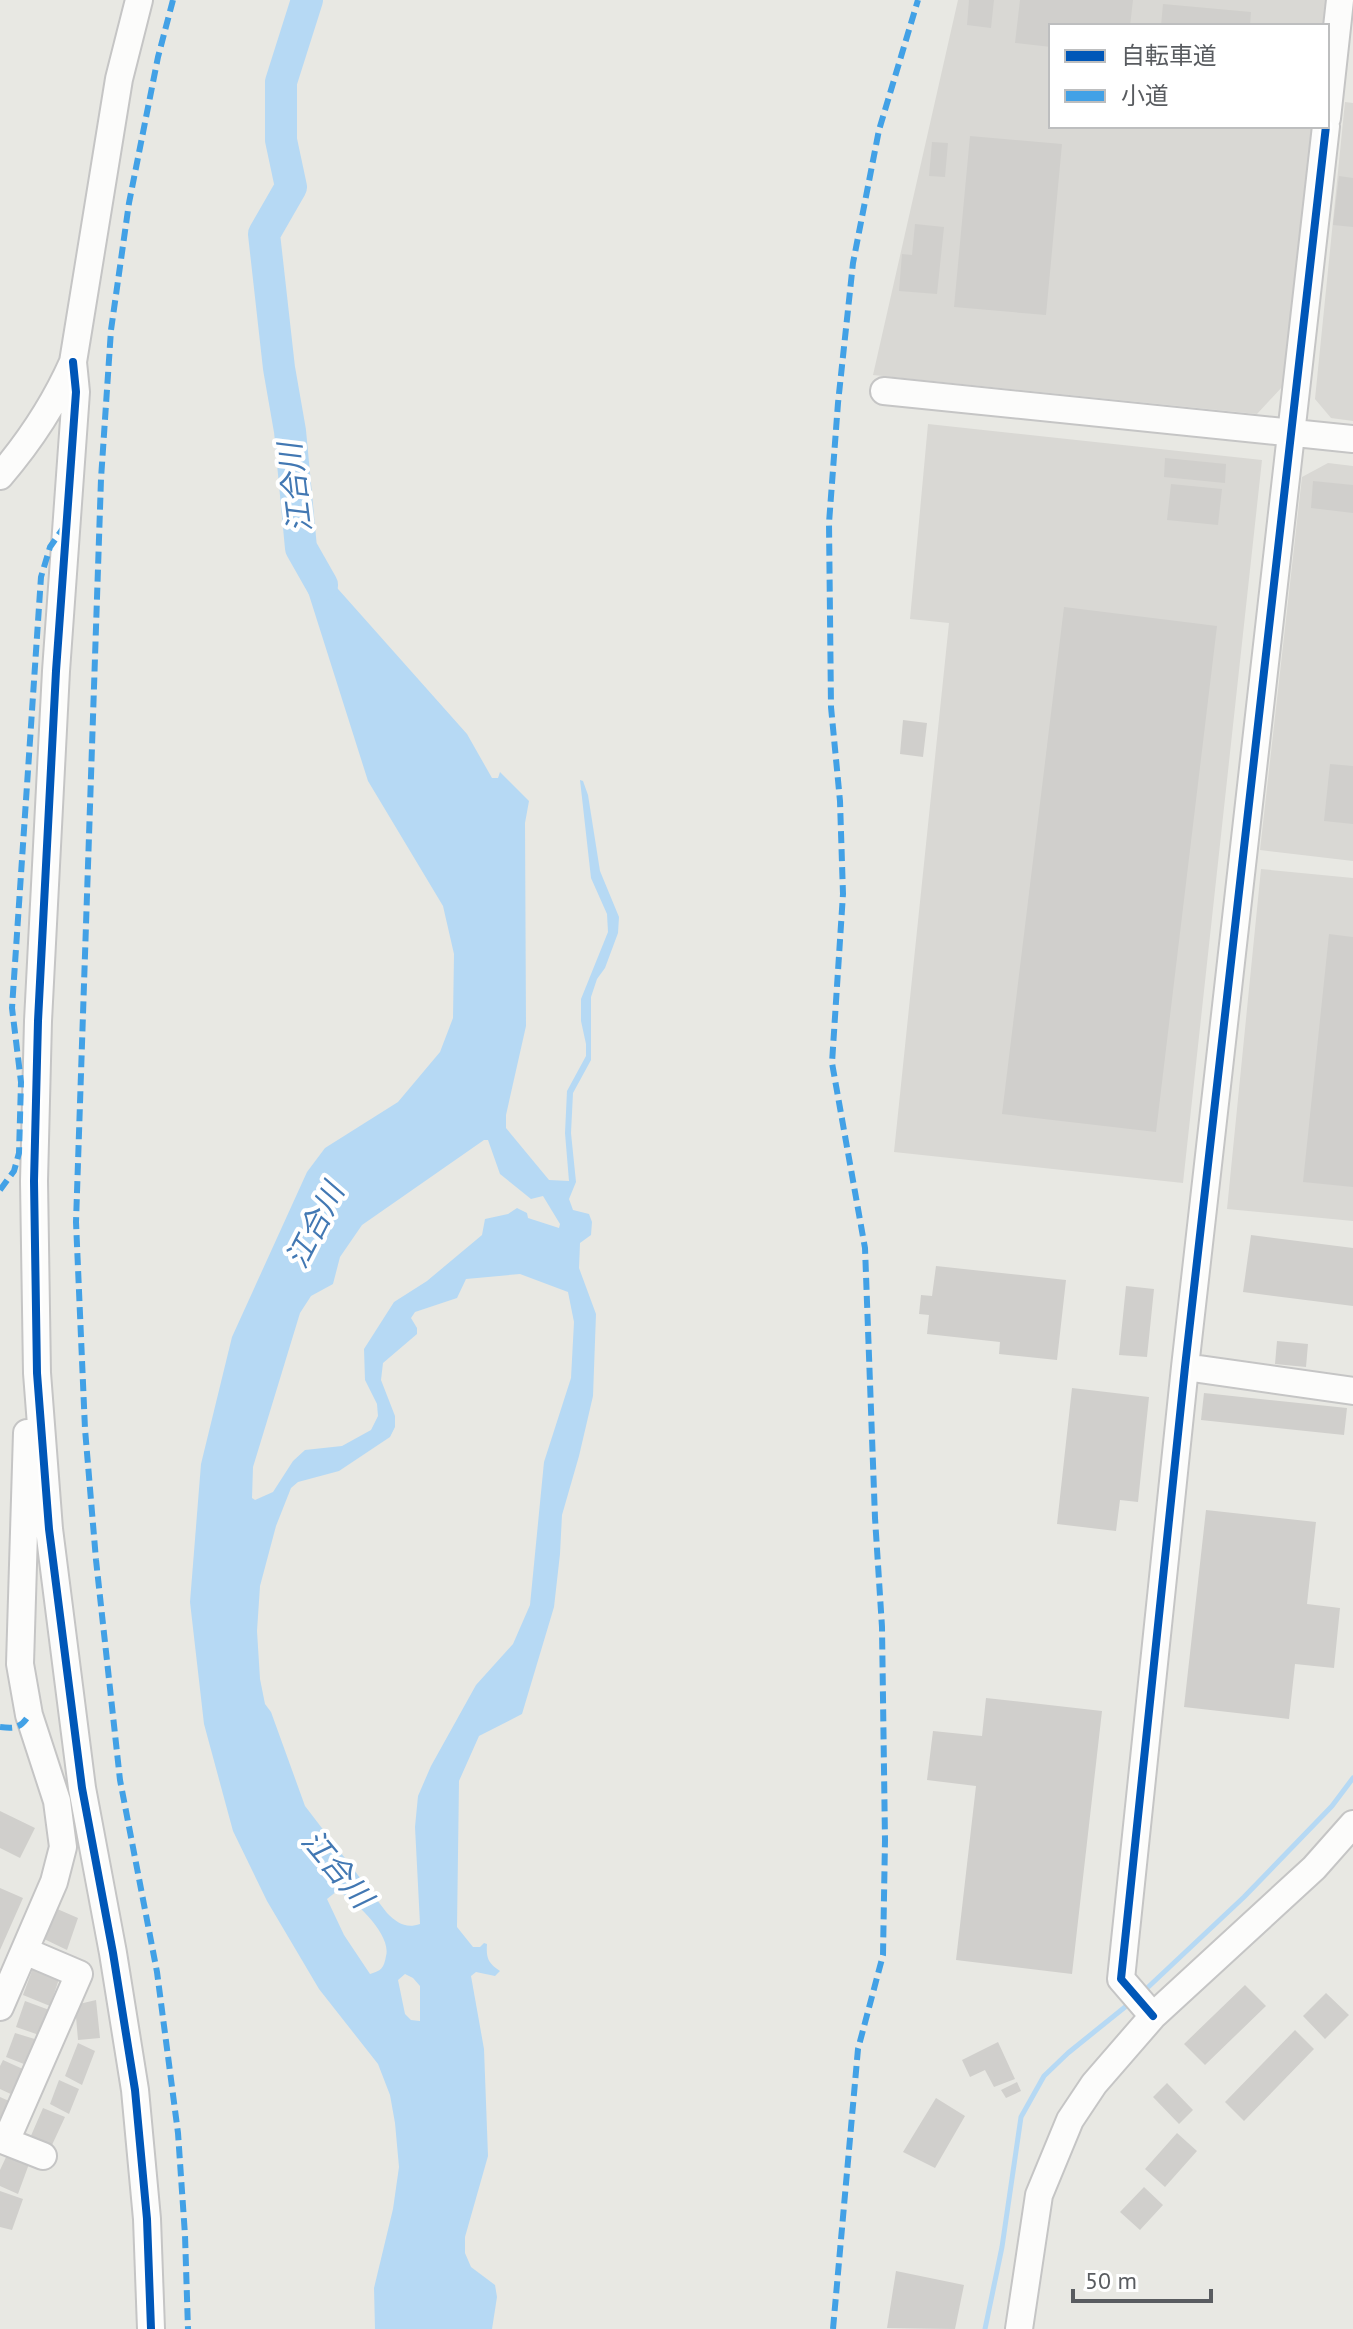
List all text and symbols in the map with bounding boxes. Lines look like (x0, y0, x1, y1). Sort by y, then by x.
legend (1049, 24, 1329, 128)
text: 自転車道 (1121, 40, 1217, 71)
text: 小道 (1121, 80, 1169, 111)
water label: 江合川 (269, 438, 319, 535)
water label: 江合川 (276, 1173, 353, 1274)
water label: 江合川 (294, 1821, 384, 1917)
scale bar (1073, 2253, 1211, 2303)
text: 50 m (1085, 2265, 1137, 2296)

